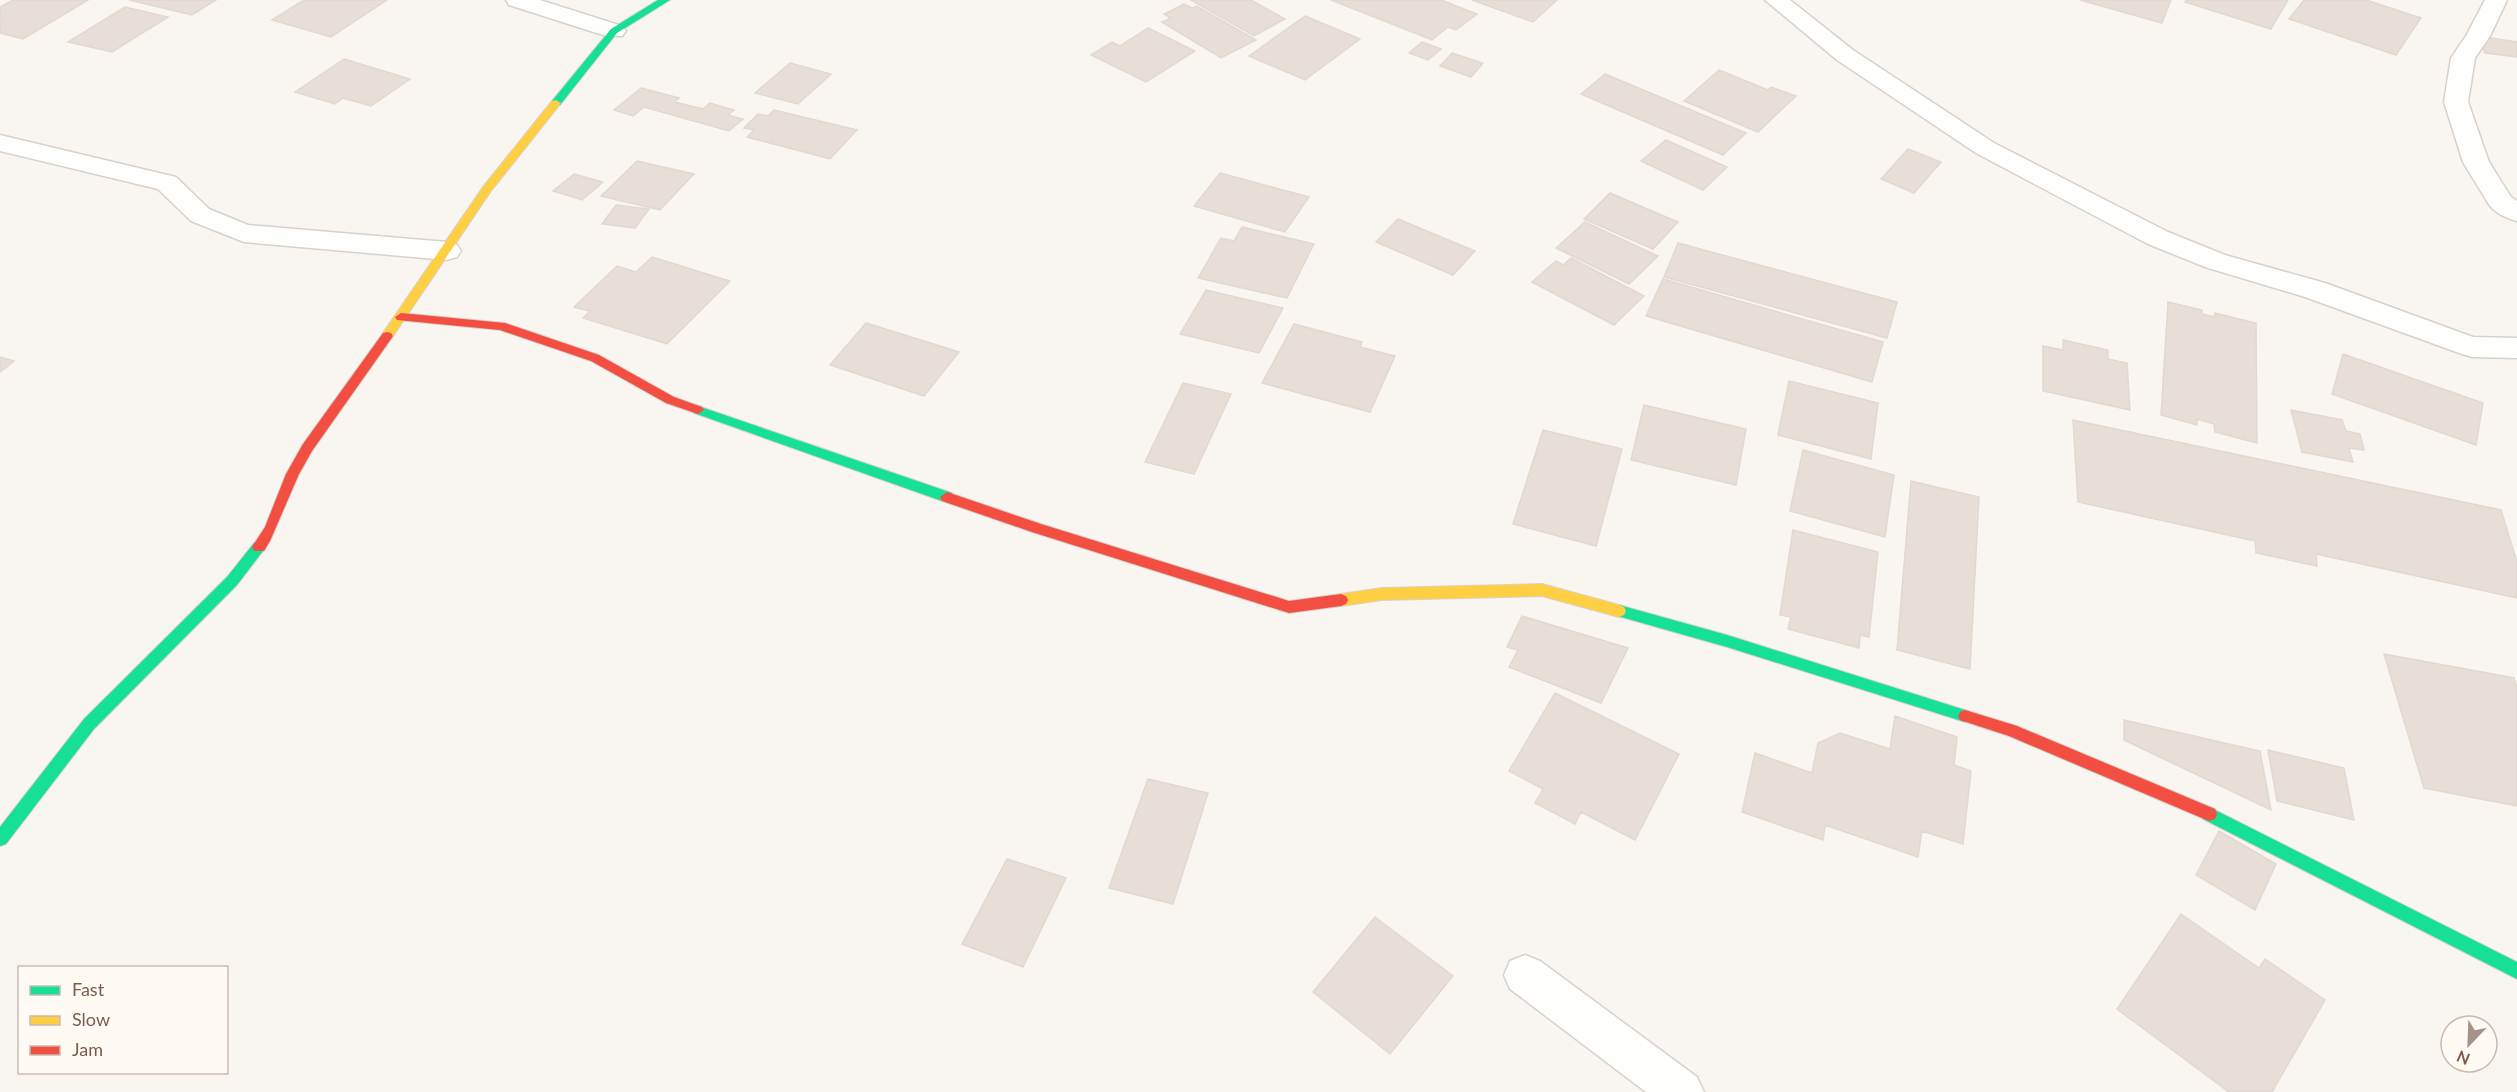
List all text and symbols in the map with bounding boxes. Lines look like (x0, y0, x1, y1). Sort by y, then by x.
legend (18, 966, 228, 1074)
text: Fast (72, 978, 105, 1000)
text: Slow (72, 1008, 110, 1030)
north arrow (2439, 1014, 2499, 1074)
text: Jam (72, 1038, 103, 1060)
text: N (2454, 1047, 2472, 1069)

